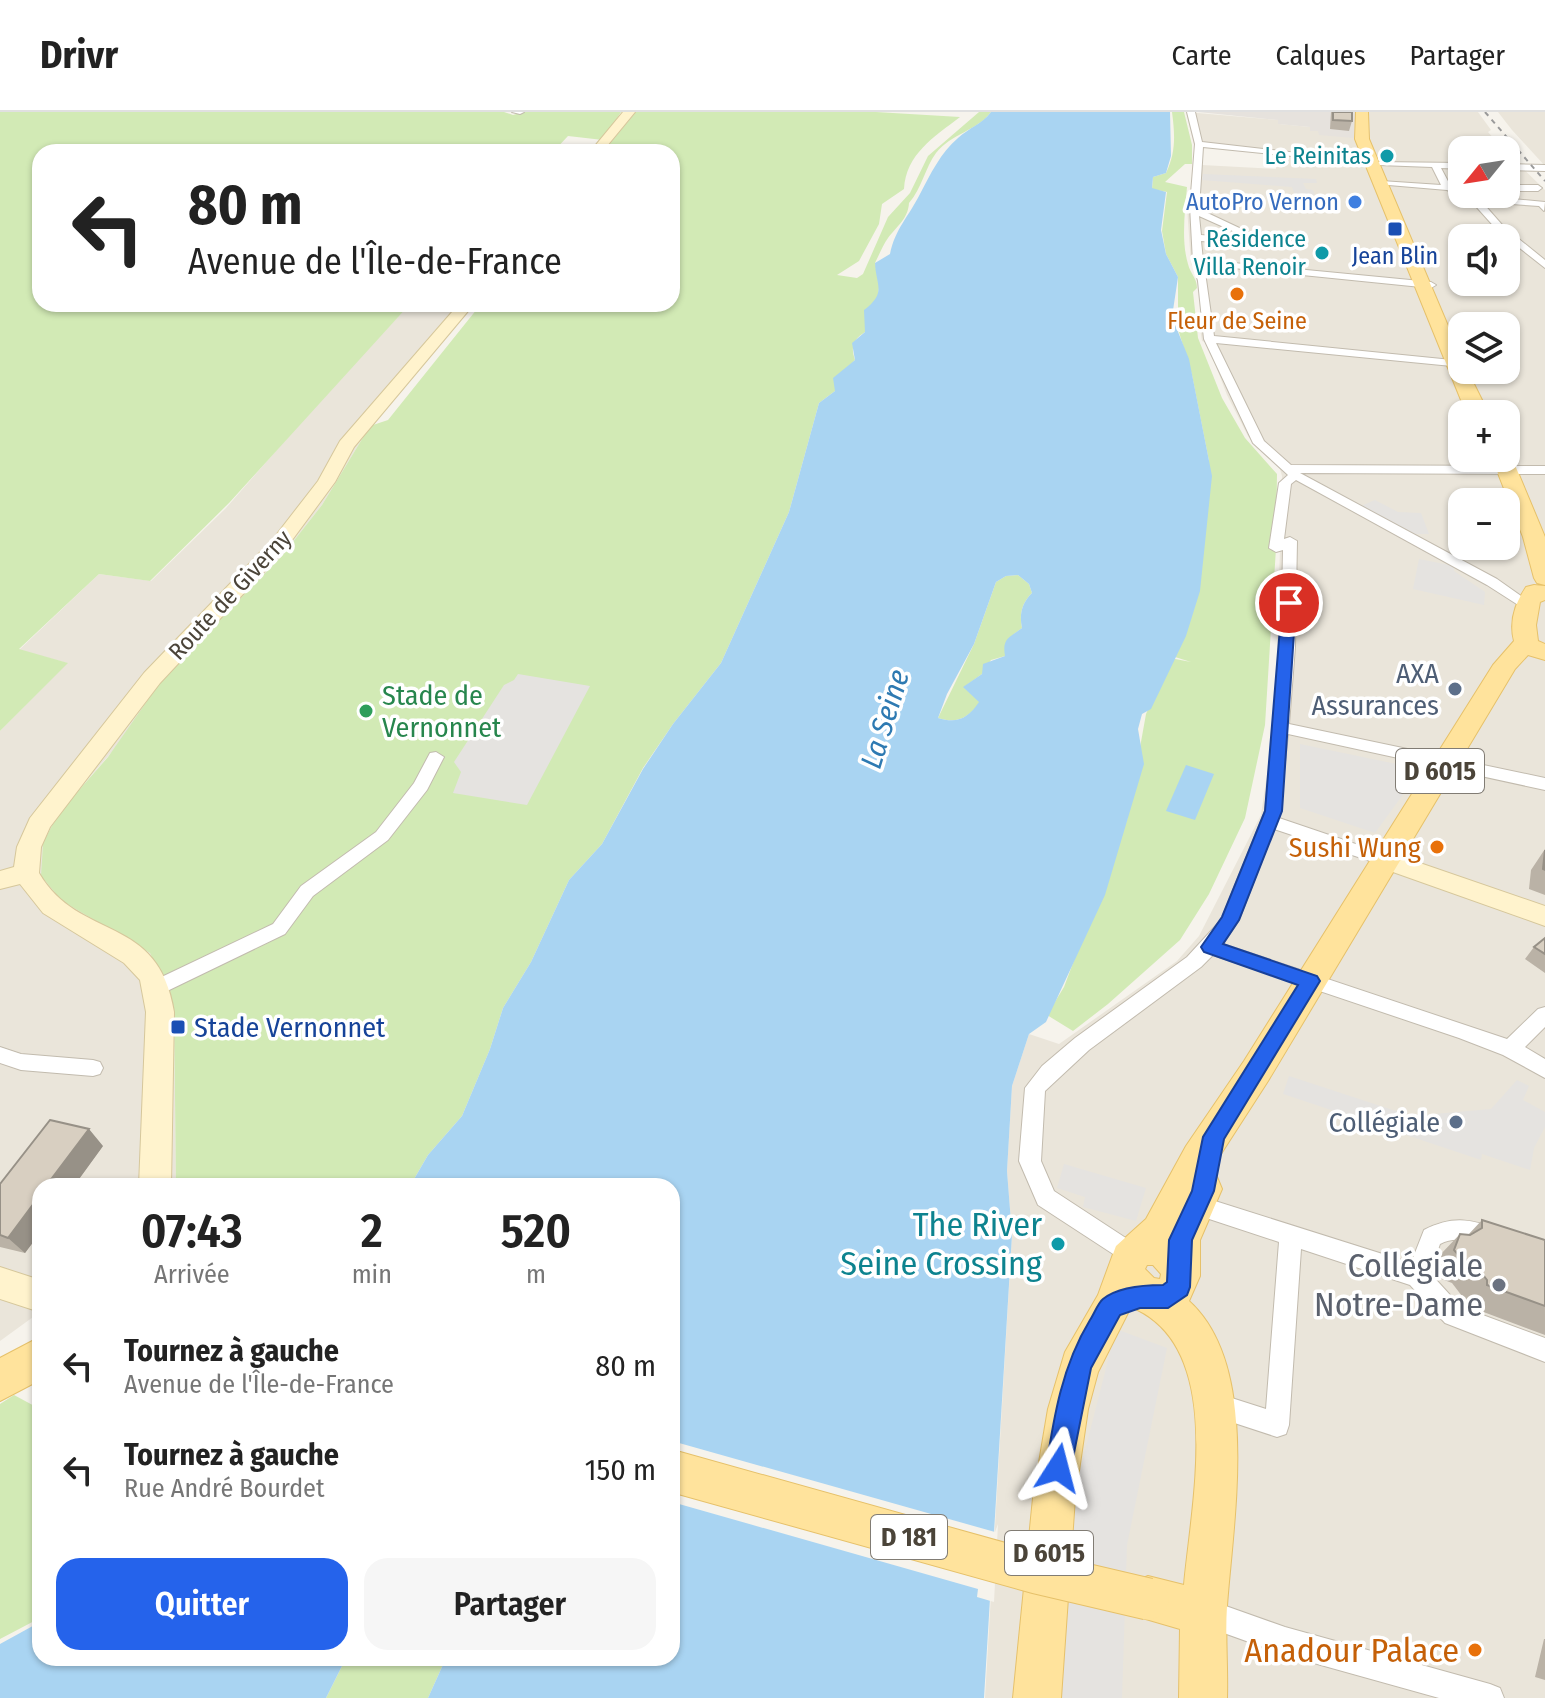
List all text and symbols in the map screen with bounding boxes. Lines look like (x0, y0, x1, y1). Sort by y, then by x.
text: Drivr (40, 32, 118, 78)
text: Carte (1172, 39, 1232, 72)
text: Calques (1276, 39, 1366, 72)
text: Partager (1410, 39, 1505, 72)
north arrow (1448, 136, 1520, 208)
map controls (1448, 136, 1520, 560)
place label: Le Reinitas (1265, 142, 1371, 170)
marker: Le Reinitas (1378, 147, 1396, 165)
text: 80 m (188, 172, 303, 239)
icon: left (56, 176, 160, 280)
place label: AutoPro Vernon (1186, 188, 1339, 216)
marker: AutoPro Vernon (1346, 193, 1364, 211)
marker: Jean Blin (1386, 220, 1404, 238)
button: sound (1448, 224, 1520, 296)
place label: Résidence Villa Renoir (1194, 225, 1307, 281)
text: Avenue de l'Île-de-France (188, 240, 562, 284)
place label: Jean Blin (1352, 242, 1438, 270)
marker: Résidence Villa Renoir (1313, 244, 1331, 262)
marker: Fleur de Seine (1228, 285, 1246, 303)
place label: Fleur de Seine (1167, 307, 1307, 335)
button: layers (1448, 312, 1520, 384)
button: + (1448, 400, 1520, 472)
button: − (1448, 488, 1520, 560)
street label: Route de Giverny (163, 524, 297, 666)
pin (1255, 569, 1323, 637)
icon: arrive (1267, 581, 1311, 625)
place label: AXA Assurances (1311, 657, 1439, 722)
water label: La Seine (853, 665, 917, 773)
place label: Stade de Vernonnet (382, 679, 502, 744)
marker: AXA Assurances (1446, 680, 1464, 698)
marker: Stade de Vernonnet (357, 702, 375, 720)
road number: D 6015 (1396, 749, 1484, 793)
place label: Sushi Wung (1289, 831, 1422, 864)
marker: Sushi Wung (1428, 838, 1446, 856)
place label: Stade Vernonnet (194, 1011, 386, 1044)
marker: Stade Vernonnet (169, 1018, 187, 1036)
place label: Collégiale (1328, 1106, 1440, 1139)
marker: Collégiale (1447, 1113, 1465, 1131)
text: 07:43 (141, 1202, 243, 1260)
text: 2 (361, 1202, 383, 1260)
text: 520 (501, 1202, 571, 1260)
place label: The River Seine Crossing (840, 1204, 1042, 1284)
marker: The River Seine Crossing (1049, 1235, 1067, 1253)
place label: Collégiale Notre-Dame (1314, 1245, 1483, 1325)
text: Arrivée (154, 1259, 230, 1290)
text: min (352, 1259, 392, 1290)
text: m (526, 1259, 546, 1290)
marker: Collégiale Notre-Dame (1490, 1276, 1508, 1294)
text: Tournez à gauche (124, 1333, 339, 1369)
icon: left (56, 1344, 100, 1388)
text: 80 m (595, 1348, 656, 1384)
text: Avenue de l'Île-de-France (124, 1369, 394, 1400)
position arrow (1016, 1426, 1100, 1510)
text: Tournez à gauche (124, 1437, 339, 1473)
icon: left (56, 1448, 100, 1492)
text: 150 m (585, 1452, 656, 1488)
text: Rue André Bourdet (124, 1473, 324, 1504)
road number: D 181 (871, 1515, 947, 1559)
road number: D 6015 (1005, 1531, 1093, 1575)
button: Quitter (56, 1558, 348, 1650)
button: Partager (364, 1558, 656, 1650)
place label: Anadour Palace (1244, 1630, 1459, 1671)
marker: Anadour Palace (1466, 1641, 1484, 1659)

